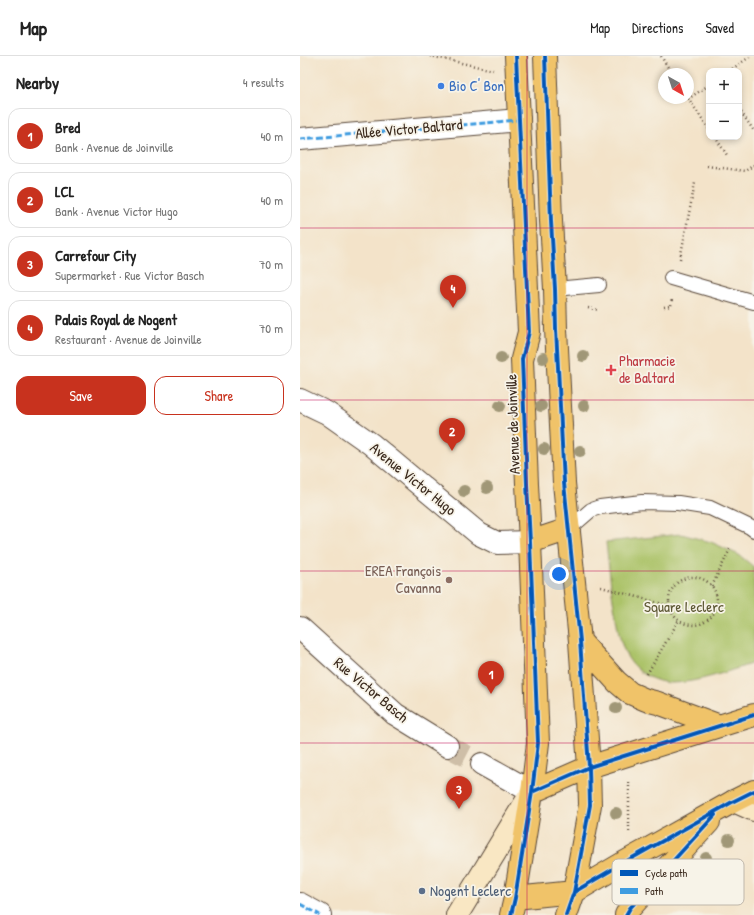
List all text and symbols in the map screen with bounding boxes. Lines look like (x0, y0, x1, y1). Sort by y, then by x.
text: Map (20, 15, 47, 41)
text: Map (590, 18, 610, 37)
text: Directions (632, 18, 683, 37)
text: Saved (705, 18, 734, 37)
north arrow (658, 68, 694, 104)
map controls (706, 68, 742, 140)
button: + (706, 68, 742, 104)
text: Nearby (16, 71, 59, 94)
text: 4 results (243, 73, 284, 91)
place label: Bio C' Bon (449, 75, 504, 96)
marker: Bio C' Bon (436, 81, 446, 91)
button: − (706, 104, 742, 140)
street label: Allée Victor Baltard (355, 113, 463, 144)
text: Bred (55, 117, 80, 138)
text: 1 (28, 127, 32, 145)
text: 40 m (260, 127, 283, 145)
text: Bank · Avenue de Joinville (55, 138, 173, 156)
text: LCL (55, 181, 74, 202)
text: 2 (27, 191, 33, 209)
text: 40 m (260, 191, 283, 209)
text: Bank · Avenue Victor Hugo (55, 202, 178, 220)
text: Carrefour City (55, 245, 136, 266)
text: 3 (27, 255, 33, 273)
text: 70 m (259, 255, 283, 273)
text: Supermarket · Rue Victor Basch (55, 266, 204, 284)
pin: 4 (440, 275, 466, 308)
text: Palais Royal de Nogent (55, 309, 177, 330)
text: 4 (28, 319, 32, 337)
text: 70 m (259, 319, 283, 337)
text: Restaurant · Avenue de Joinville (55, 330, 202, 348)
place label: Pharmacie de Baltard (619, 350, 675, 388)
marker: Pharmacie de Baltard (606, 365, 616, 375)
street label: Avenue de Joinville (500, 374, 525, 475)
button: Save (16, 376, 146, 415)
button: Share (154, 376, 284, 415)
pin: 2 (439, 418, 465, 451)
street label: Avenue Victor Hugo (366, 437, 461, 520)
place label: EREA François Cavanna (365, 560, 441, 598)
your location (549, 564, 569, 584)
marker: EREA François Cavanna (444, 575, 454, 585)
park label: Square Leclerc (644, 596, 724, 617)
street label: Rue Victor Basch (329, 652, 413, 727)
pin: 1 (478, 661, 504, 694)
pin: 3 (446, 776, 472, 809)
legend (612, 859, 744, 905)
text: Cycle path (645, 866, 688, 880)
place label: Nogent Leclerc (430, 880, 511, 901)
text: Path (645, 884, 663, 898)
marker: Nogent Leclerc (417, 886, 427, 896)

